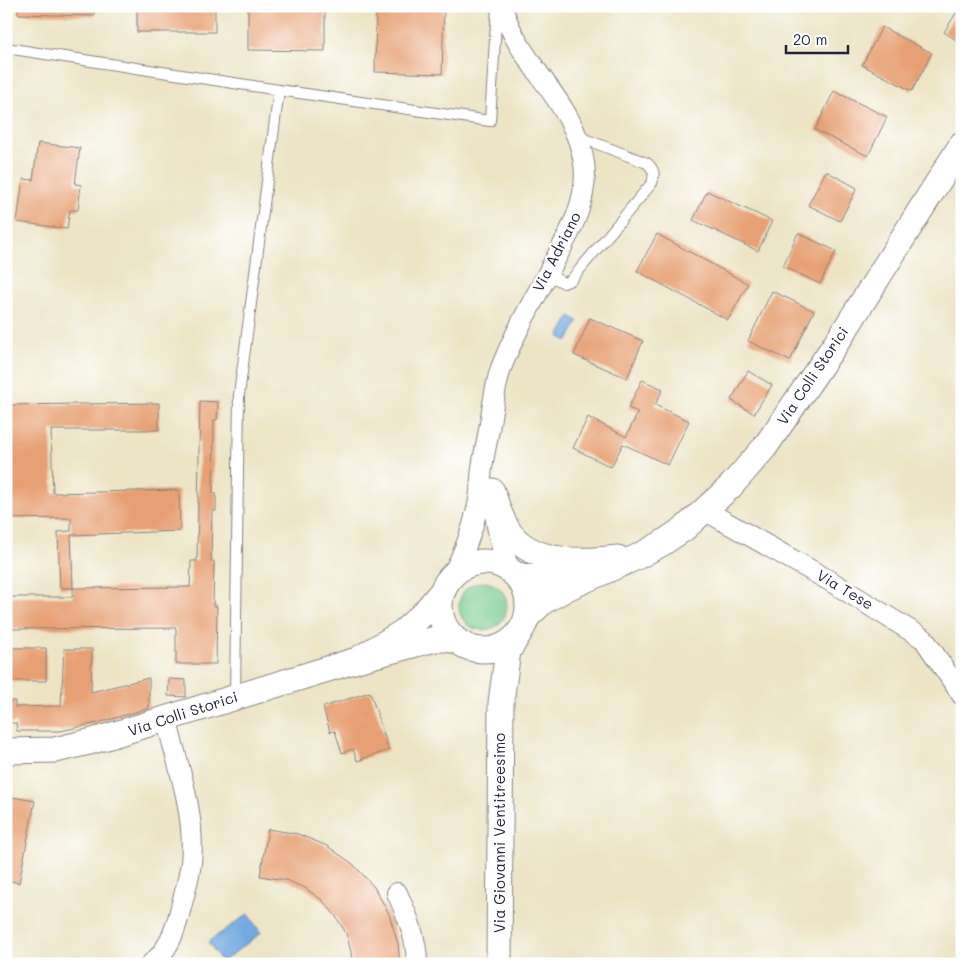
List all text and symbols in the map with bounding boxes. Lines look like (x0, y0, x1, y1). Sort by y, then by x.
scale bar (786, 22, 848, 54)
text: 20 m (793, 29, 827, 49)
street label: Via Adriano (527, 208, 585, 295)
street label: Via Colli Storici (772, 322, 852, 428)
street label: Via Tese (814, 564, 877, 614)
street label: Via Colli Storici (125, 686, 240, 740)
street label: Via Giovanni Ventitreesimo (489, 733, 509, 933)

